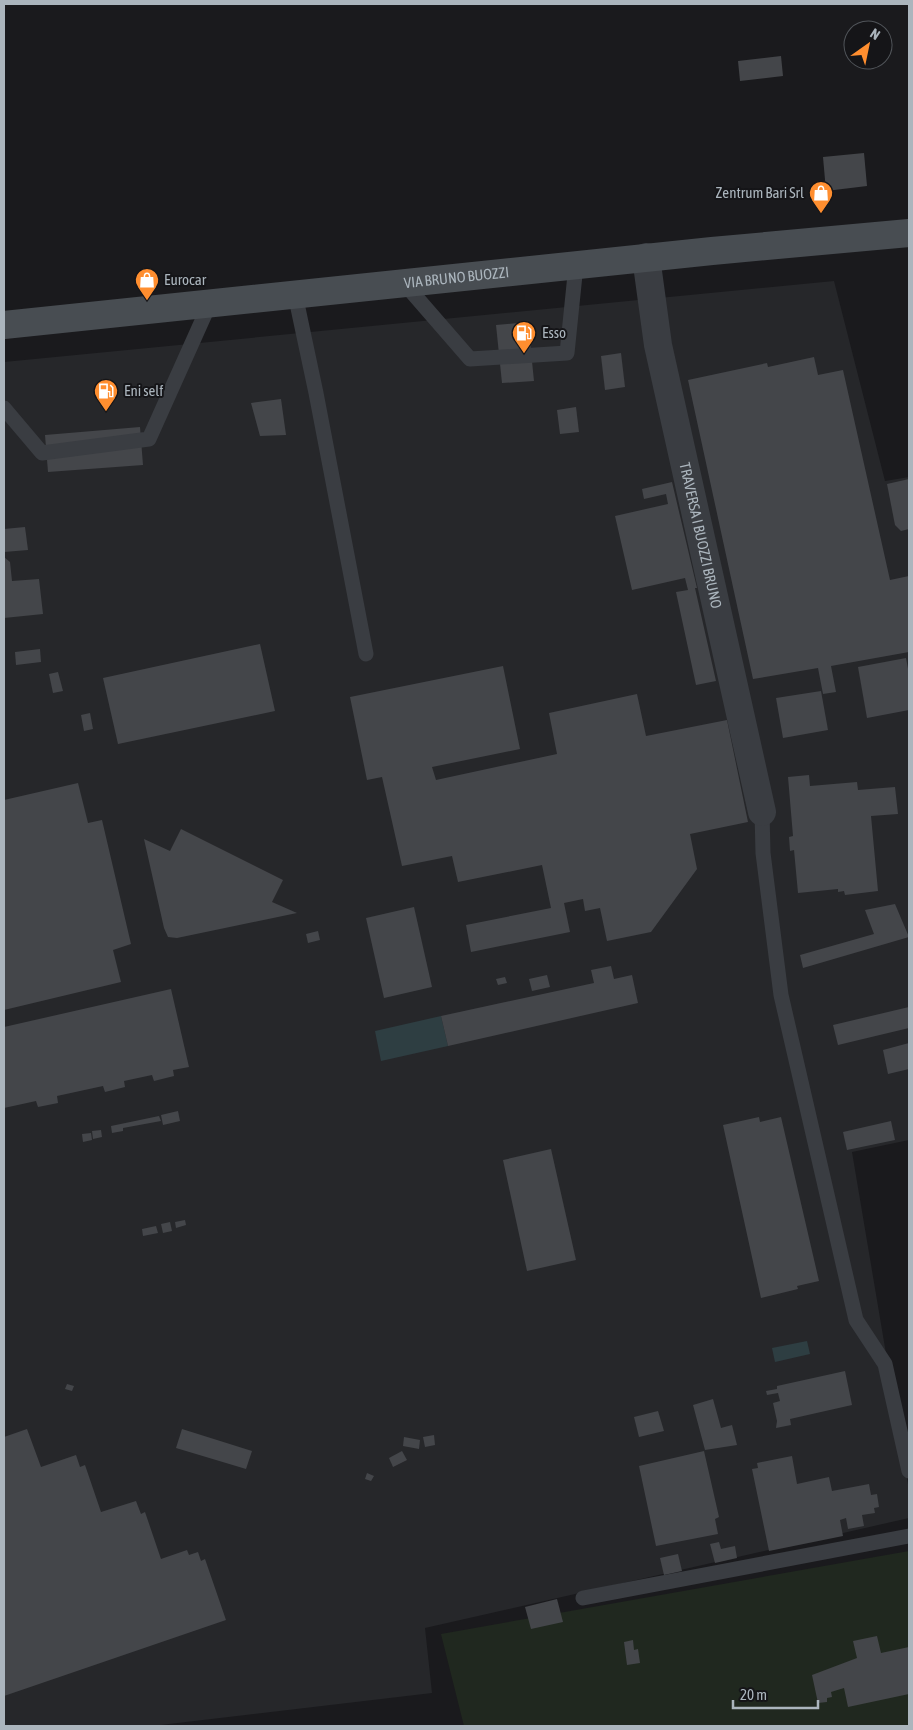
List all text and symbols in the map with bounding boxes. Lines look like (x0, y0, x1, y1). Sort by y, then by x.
north arrow (843, 20, 893, 70)
text: N (867, 25, 883, 43)
shop icon: Zentrum Bari Srl (808, 180, 834, 214)
place label: Zentrum Bari Srl (716, 184, 804, 201)
street label: VIA BRUNO BUOZZI (403, 263, 510, 291)
shop icon: Eurocar (134, 267, 160, 301)
place label: Eurocar (164, 271, 207, 288)
fuel station icon: Esso (511, 320, 537, 354)
place label: Esso (542, 324, 566, 341)
fuel station icon: Eni self (93, 378, 119, 412)
place label: Eni self (124, 382, 163, 399)
street label: TRAVERSA I BUOZZI BRUNO (676, 461, 725, 610)
scale bar (733, 1678, 818, 1710)
text: 20 m (740, 1686, 767, 1703)

